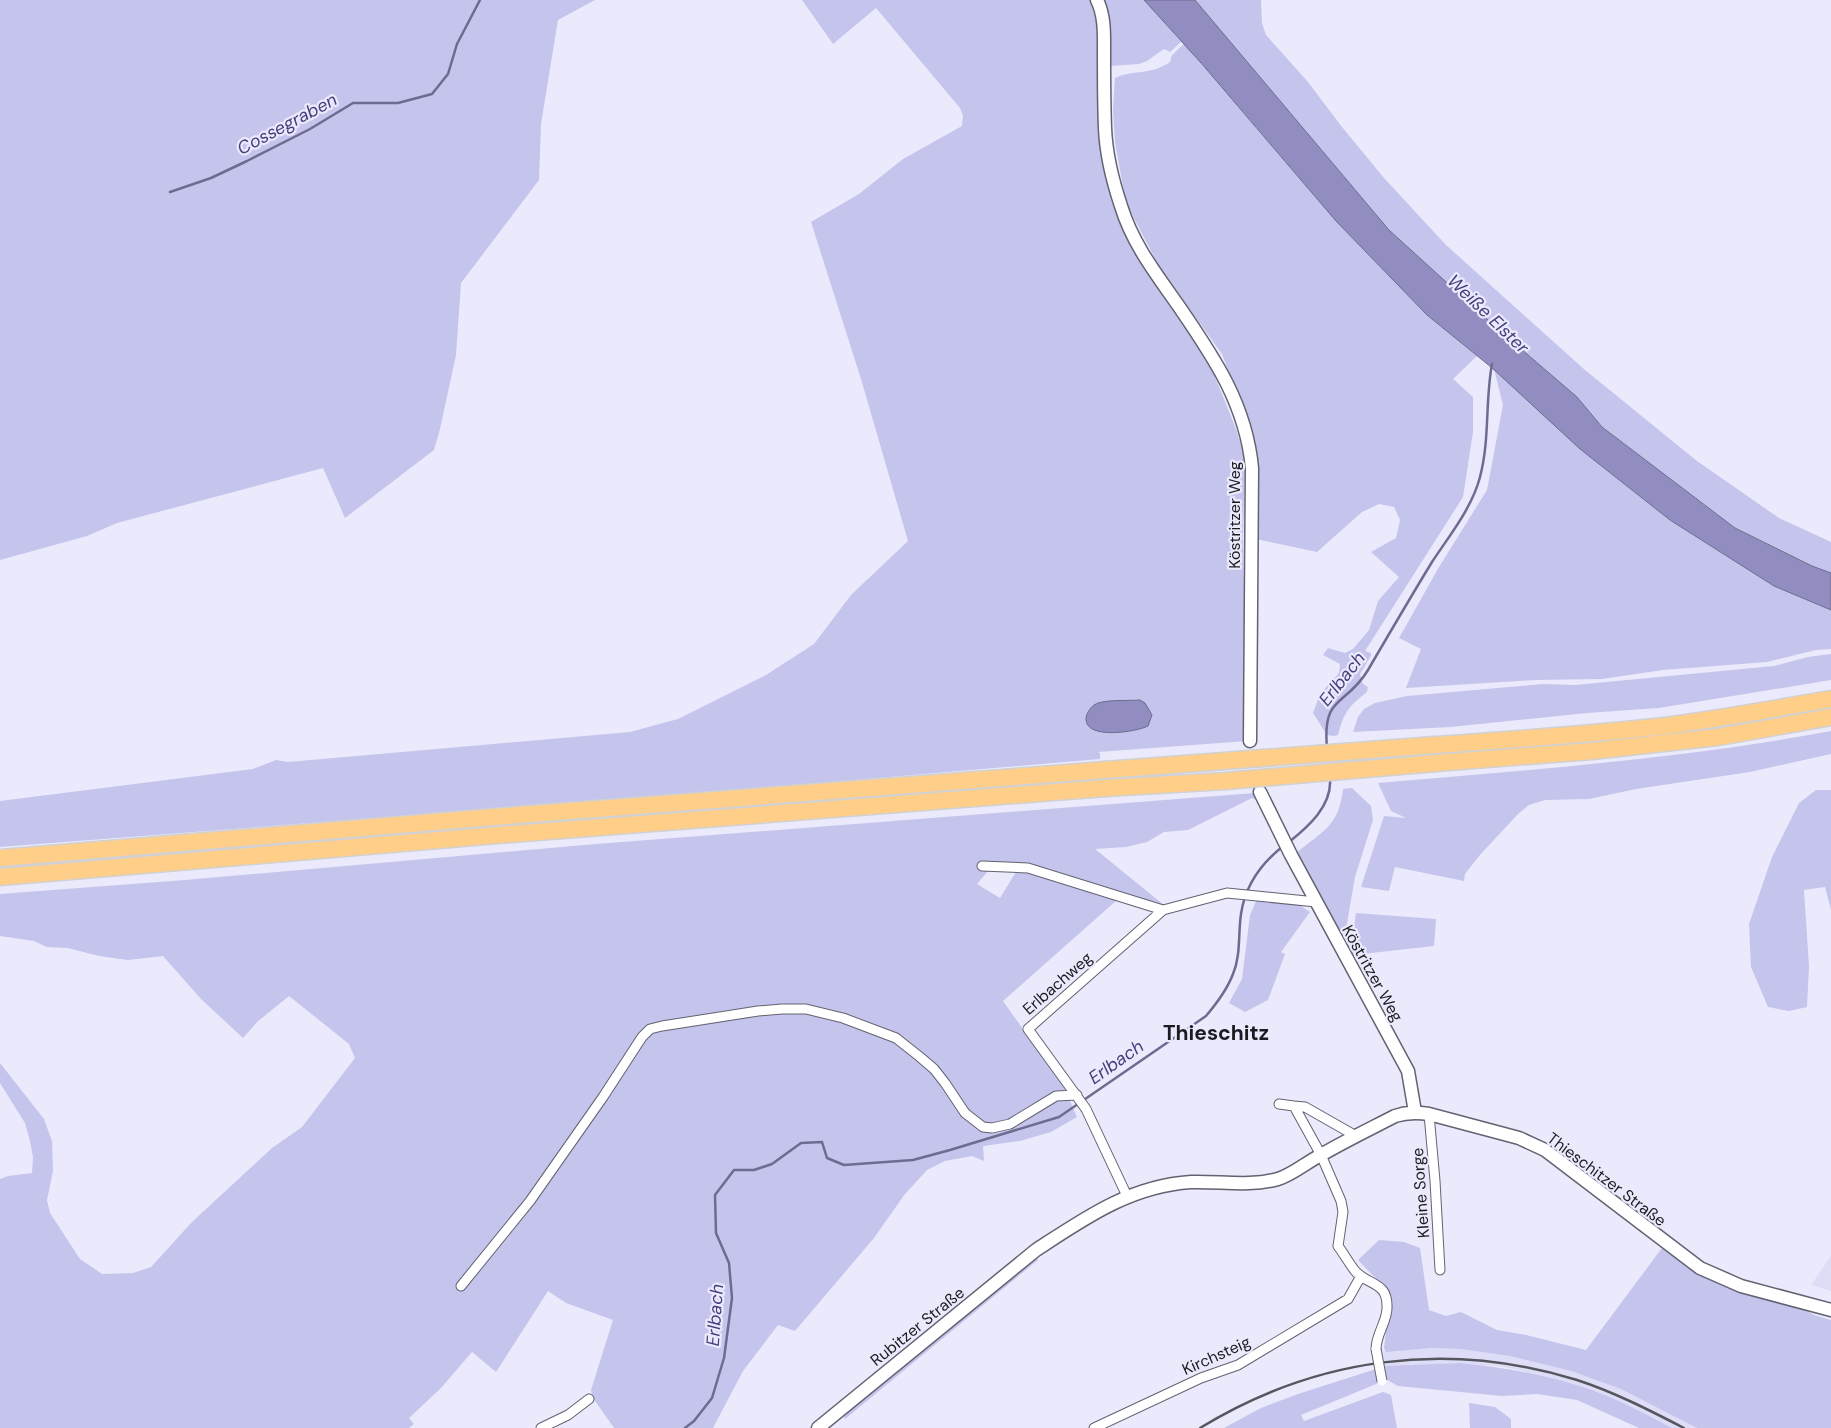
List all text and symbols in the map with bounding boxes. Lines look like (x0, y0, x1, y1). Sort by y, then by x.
water label: Cossegraben (233, 88, 341, 160)
water label: Weiße Elster (1442, 269, 1535, 360)
street label: Köstritzer Weg (1224, 461, 1245, 569)
water label: Erlbach (1313, 647, 1371, 711)
street label: Köstritzer Weg (1337, 921, 1408, 1025)
street label: Erlbachweg (1018, 947, 1097, 1019)
district label: Thieschitz (1163, 1019, 1269, 1047)
water label: Erlbach (1084, 1034, 1148, 1090)
street label: Thieschitzer Straße (1543, 1128, 1670, 1231)
street label: Kleine Sorge (1407, 1147, 1434, 1239)
street label: Rubitzer Straße (866, 1282, 969, 1371)
water label: Erlbach (701, 1283, 729, 1347)
street label: Kirchsteig (1179, 1331, 1254, 1380)

